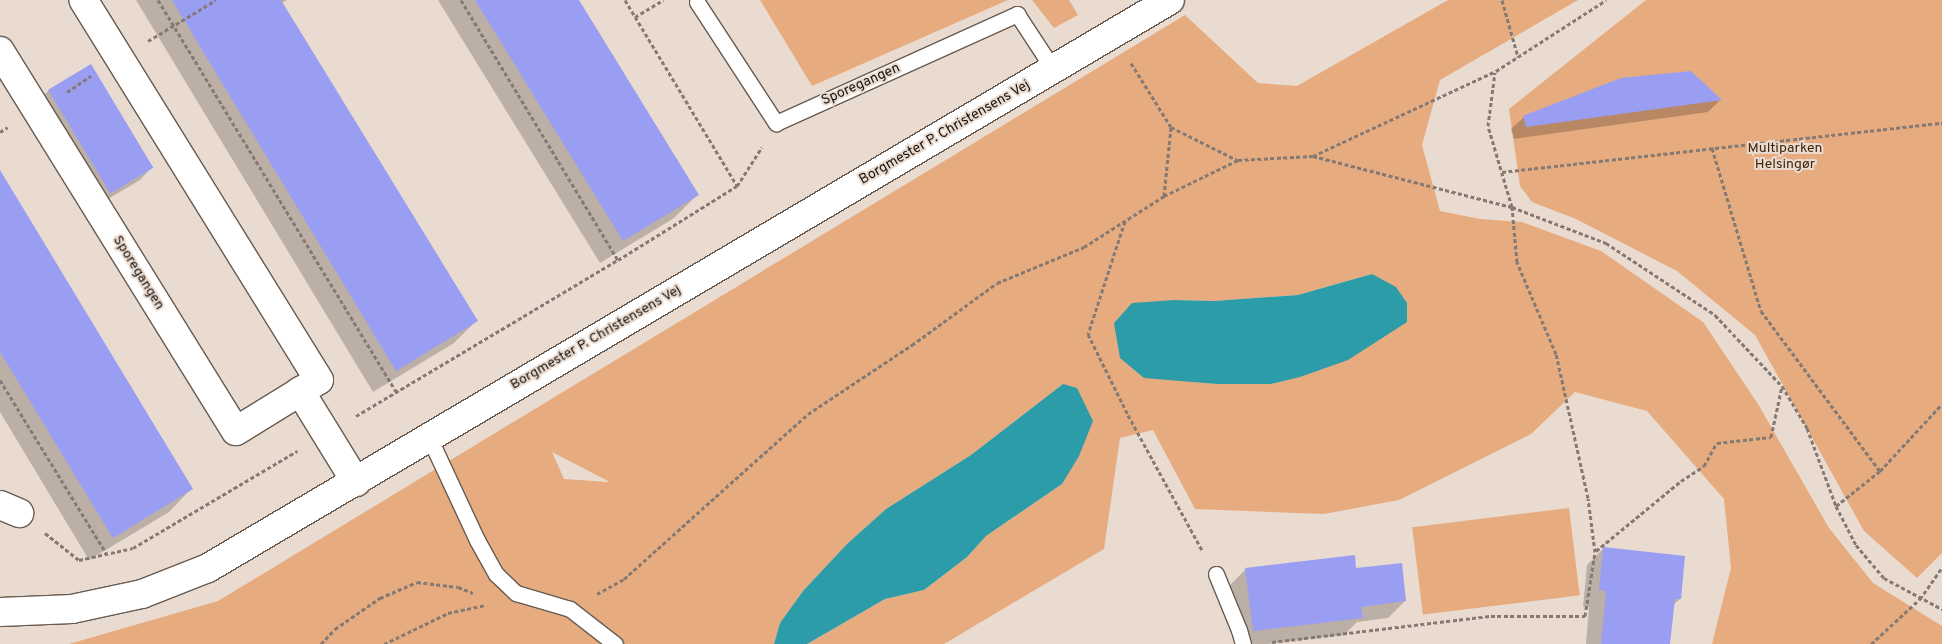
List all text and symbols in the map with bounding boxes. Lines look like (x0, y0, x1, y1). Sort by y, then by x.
street label: Sporegangen (819, 60, 903, 110)
street label: Borgmester P. Christensens Vej (856, 77, 1034, 189)
park label: Multiparken Helsingør (1748, 141, 1822, 174)
street label: Sporegangen (109, 233, 167, 313)
street label: Borgmester P. Christensens Vej (507, 282, 685, 394)

